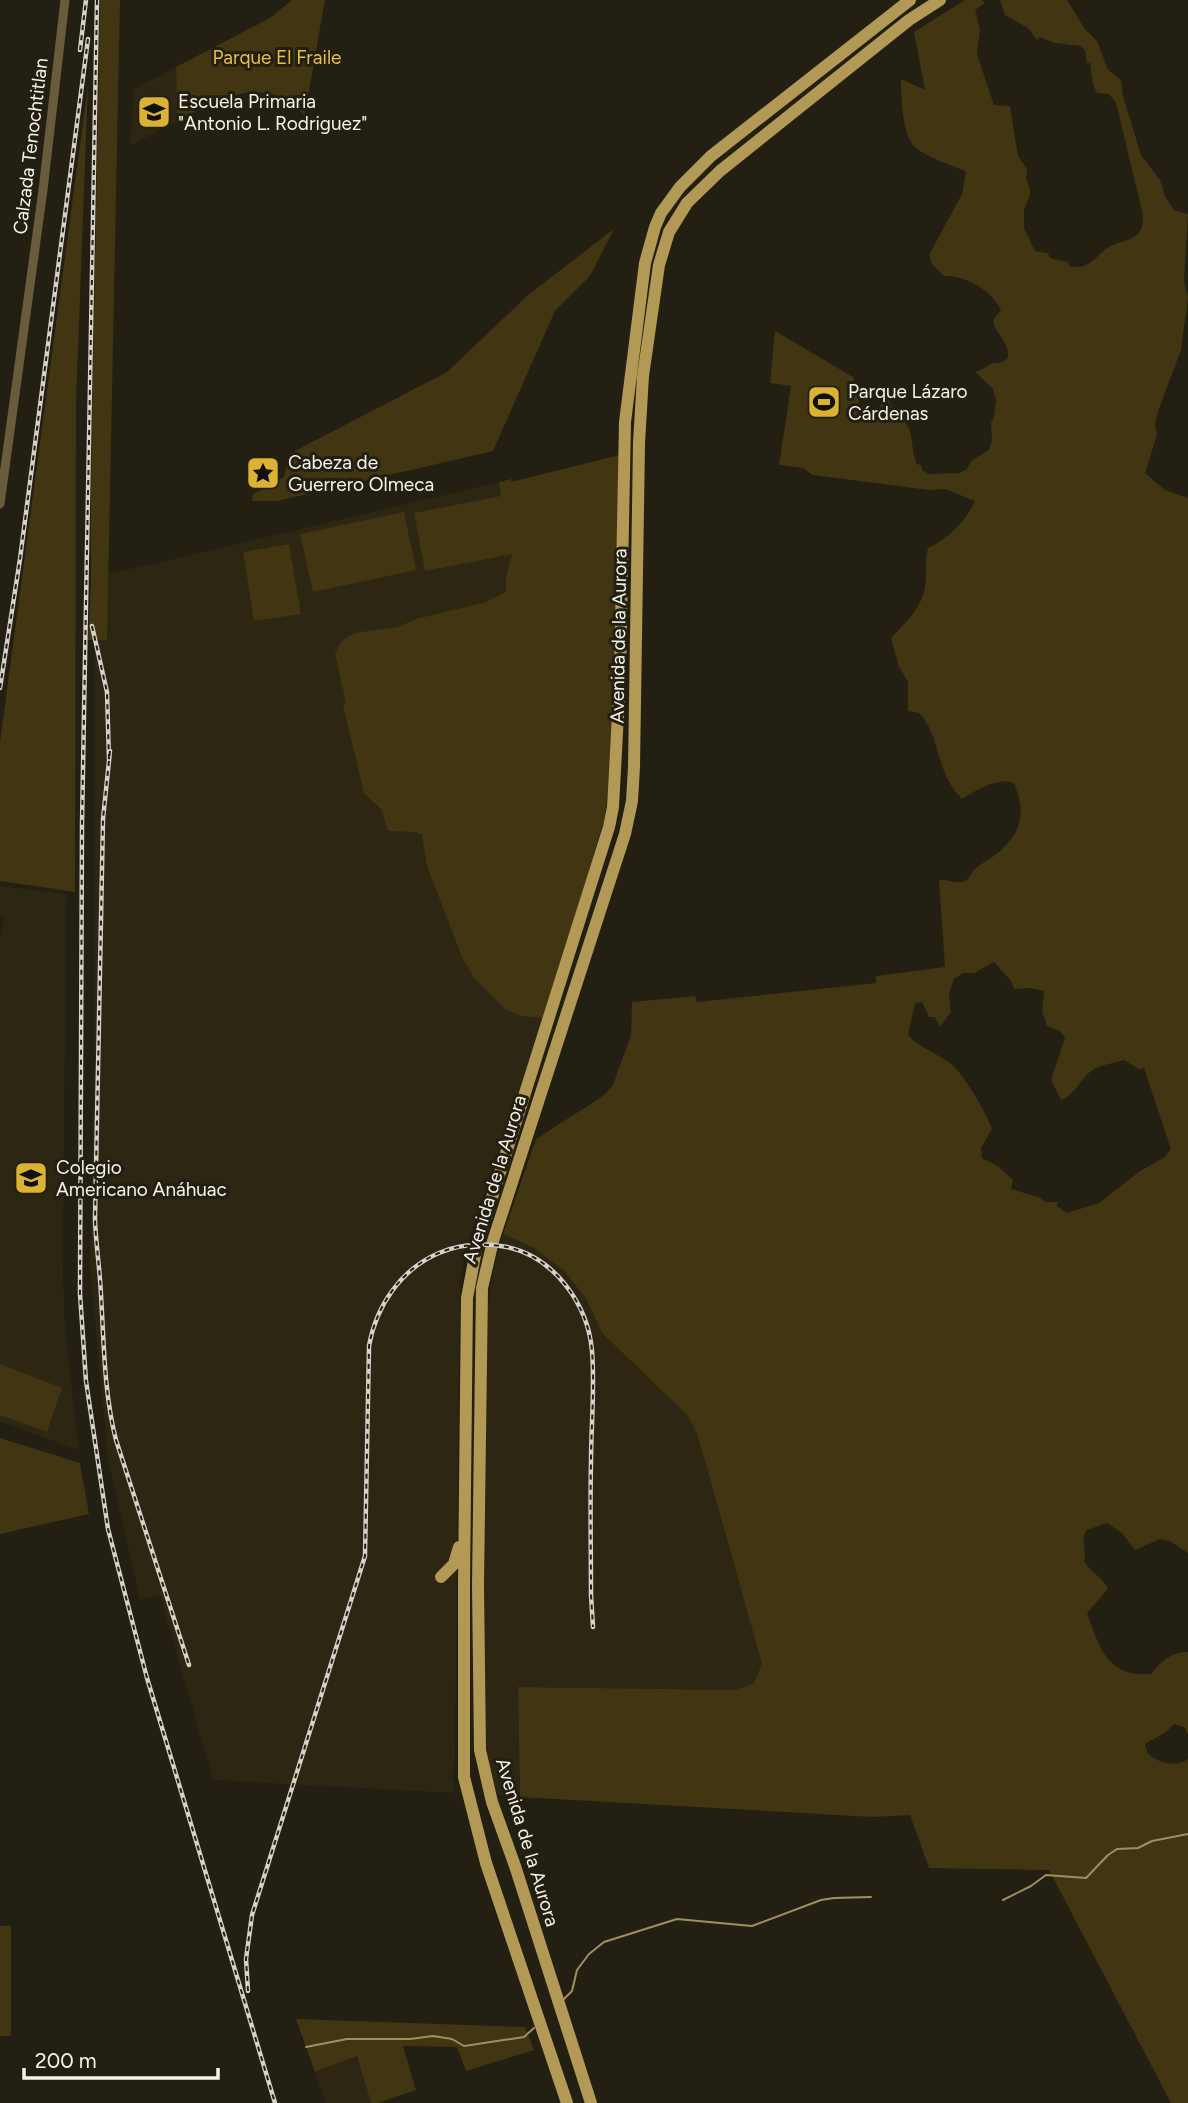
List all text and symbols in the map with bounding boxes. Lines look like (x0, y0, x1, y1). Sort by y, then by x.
park label: Parque El Fraile (213, 46, 341, 69)
street label: Calzada Tenochtitlan (8, 57, 53, 236)
place label: Escuela Primaria "Antonio L. Rodriguez" (178, 90, 367, 135)
school or university icon: Escuela Primaria "Antonio L. Rodriguez" (135, 93, 173, 131)
place label: Parque Lázaro Cárdenas (848, 380, 968, 425)
sports icon: Parque Lázaro Cárdenas (805, 383, 843, 421)
place label: Cabeza de Guerrero Olmeca (288, 451, 434, 496)
place icon: Cabeza de Guerrero Olmeca (244, 454, 282, 492)
street label: Avenida de la Aurora (605, 548, 632, 724)
street label: Avenida de la Aurora (458, 1092, 531, 1266)
place label: Colegio Americano Anáhuac (56, 1156, 227, 1201)
school or university icon: Colegio Americano Anáhuac (12, 1159, 50, 1197)
street label: Avenida de la Aurora (491, 1755, 564, 1929)
scale bar (24, 2036, 219, 2080)
text: 200 m (35, 2048, 97, 2073)

